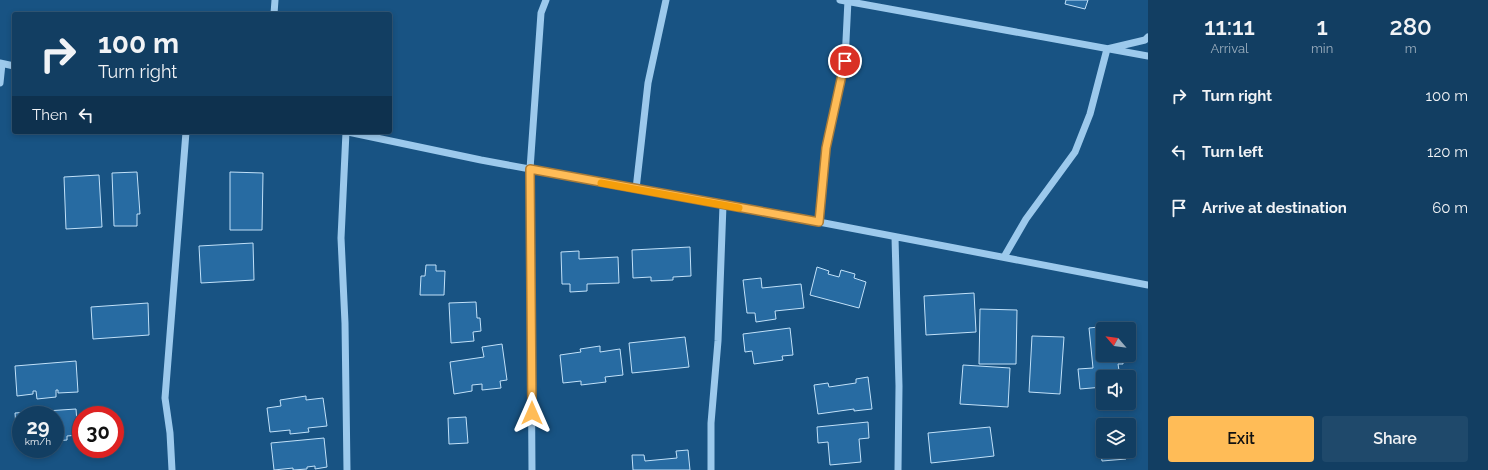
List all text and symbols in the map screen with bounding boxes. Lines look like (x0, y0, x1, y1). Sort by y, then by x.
text: 11:11 (1204, 12, 1255, 41)
text: 1 (1316, 12, 1328, 41)
text: 280 (1389, 12, 1432, 41)
text: 100 m (98, 27, 179, 60)
icon: right (32, 28, 84, 80)
text: Arrival (1210, 41, 1249, 56)
text: min (1311, 41, 1333, 56)
text: m (1405, 41, 1417, 56)
pin (828, 44, 862, 78)
icon: arrive (834, 50, 856, 72)
text: Turn right (98, 61, 177, 82)
icon: right (1168, 85, 1190, 107)
text: Turn right (1202, 87, 1272, 105)
text: 100 m (1426, 87, 1468, 105)
icon: left (75, 104, 97, 126)
text: Then (32, 106, 67, 124)
icon: left (1168, 141, 1190, 163)
text: Turn left (1202, 143, 1263, 161)
text: 120 m (1427, 143, 1468, 161)
icon: arrive (1168, 197, 1190, 219)
text: Arrive at destination (1202, 199, 1347, 217)
text: 60 m (1432, 199, 1468, 217)
north arrow (1096, 322, 1136, 362)
map controls (1096, 322, 1136, 458)
button: sound (1096, 370, 1136, 410)
position arrow (511, 392, 553, 434)
speed limit sign: 30 (72, 406, 124, 458)
text: 29 (26, 415, 50, 439)
button: Exit (1168, 416, 1314, 462)
button: Share (1322, 416, 1468, 462)
button: layers (1096, 418, 1136, 458)
text: km/h (25, 436, 51, 447)

